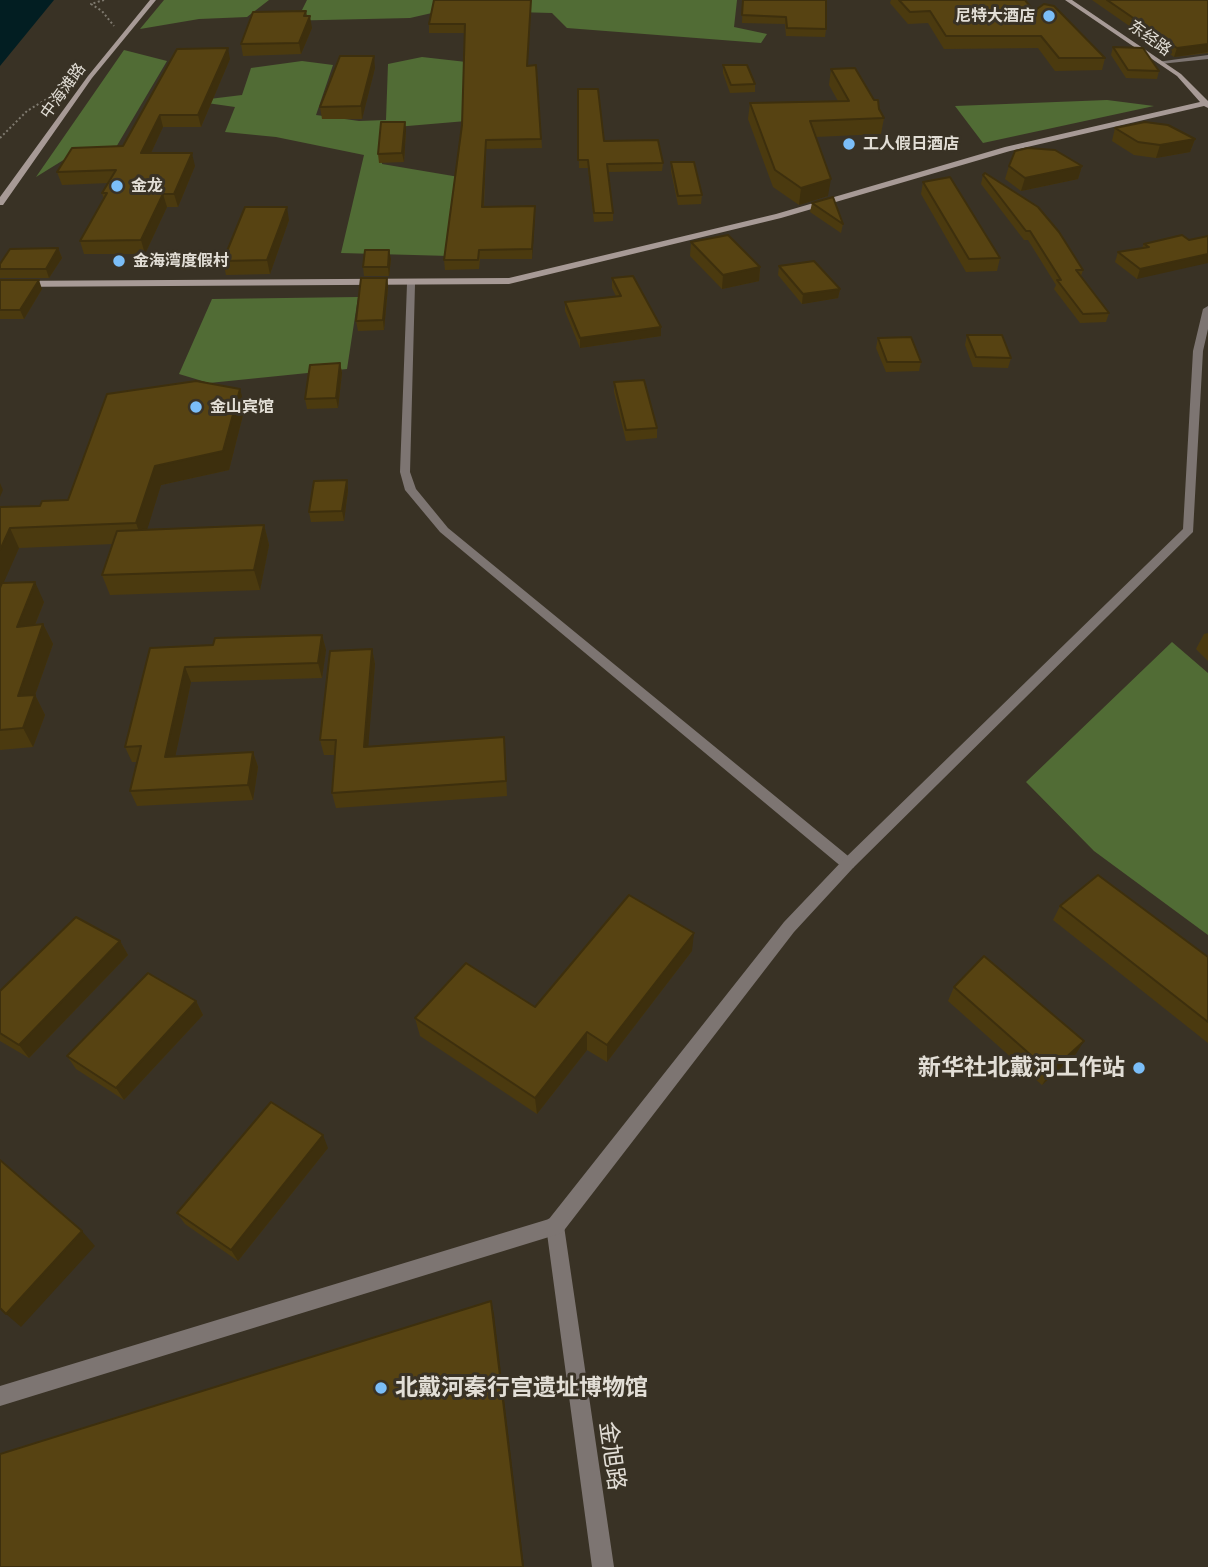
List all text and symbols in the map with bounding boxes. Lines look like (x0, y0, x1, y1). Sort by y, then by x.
place label: 尼特大酒店 (955, 6, 1035, 26)
marker: 尼特大酒店 (1041, 8, 1057, 24)
street label: 东经路 (1125, 16, 1175, 60)
street label: 中海滩路 (36, 59, 90, 123)
place label: 工人假日酒店 (863, 134, 959, 154)
marker: 工人假日酒店 (841, 136, 857, 152)
place label: 金龙 (131, 176, 163, 196)
marker: 金龙 (109, 178, 125, 194)
place label: 金海湾度假村 (133, 251, 229, 271)
marker: 金海湾度假村 (111, 253, 127, 269)
place label: 金山宾馆 (210, 397, 274, 417)
marker: 金山宾馆 (188, 399, 204, 415)
place label: 新华社北戴河工作站 (918, 1054, 1125, 1082)
marker: 新华社北戴河工作站 (1131, 1060, 1147, 1076)
place label: 北戴河秦行宫遗址博物馆 (395, 1374, 648, 1402)
marker: 北戴河秦行宫遗址博物馆 (373, 1380, 389, 1396)
street label: 金旭路 (594, 1420, 630, 1492)

